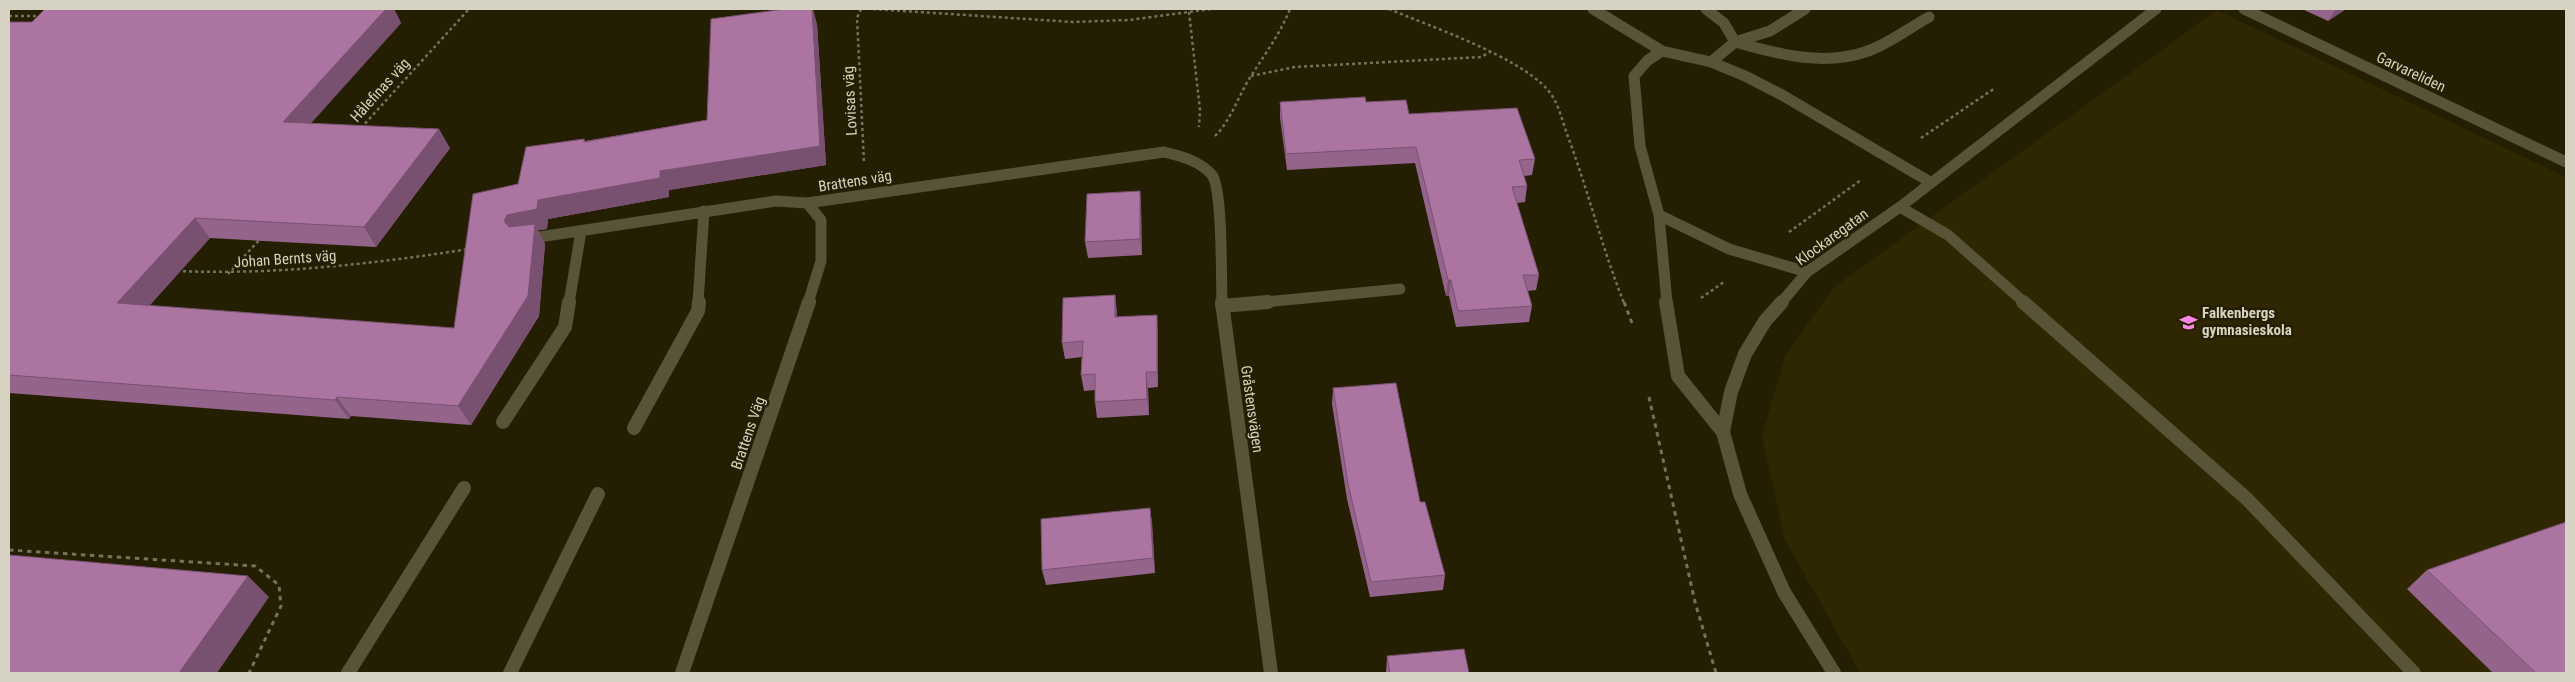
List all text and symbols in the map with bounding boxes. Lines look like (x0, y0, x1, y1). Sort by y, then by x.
street label: Garvareliden (2374, 48, 2448, 96)
street label: Hålefinas väg (347, 54, 413, 126)
street label: Lovisas väg (839, 66, 861, 136)
street label: Brattens väg (817, 166, 893, 196)
street label: Klockaregatan (1792, 205, 1872, 269)
street label: Johan Bernts väg (233, 246, 337, 272)
place label: Falkenbergs gymnasieskola (2202, 304, 2292, 339)
school or university icon: Falkenbergs gymnasieskola (2178, 312, 2198, 332)
street label: Gråstensvägen (1237, 364, 1267, 454)
street label: Brattens Väg (727, 394, 769, 472)

